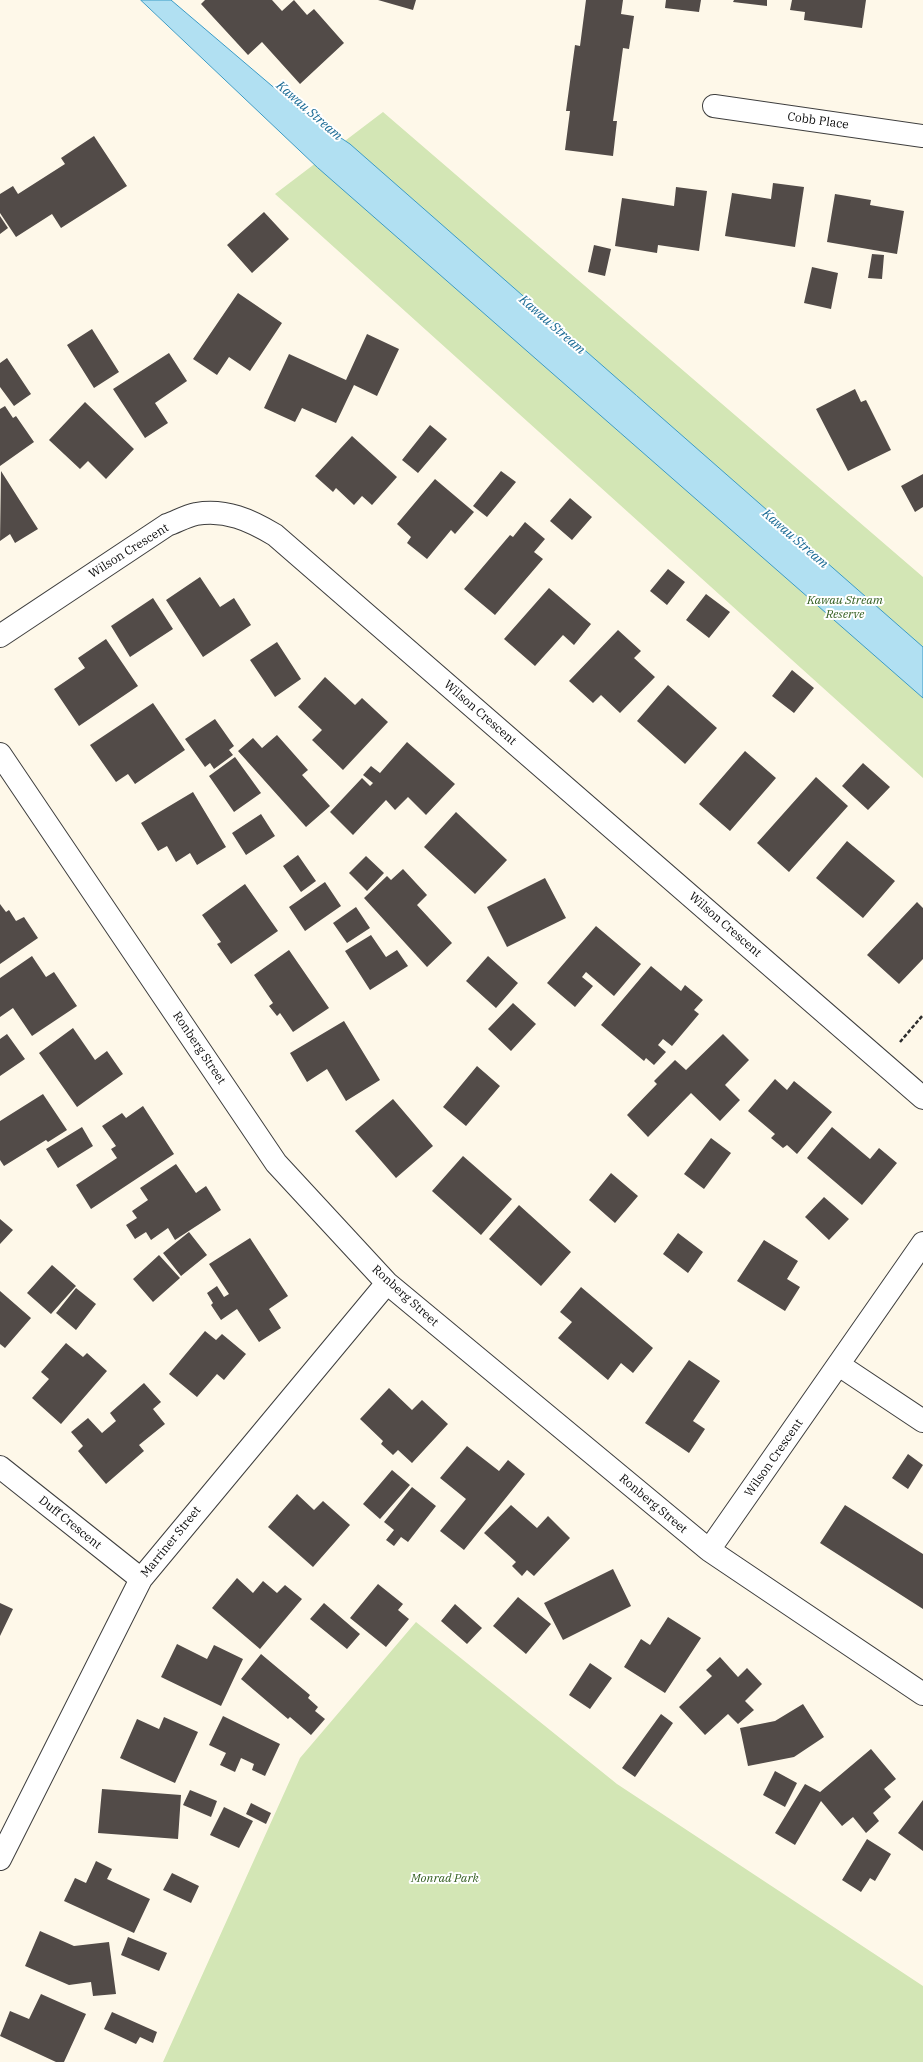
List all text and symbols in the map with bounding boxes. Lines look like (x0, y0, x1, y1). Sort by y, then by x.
water label: Kawau Stream (273, 78, 345, 144)
street label: Cobb Place (786, 110, 850, 132)
water label: Kawau Stream (516, 292, 588, 358)
water label: Kawau Stream (759, 506, 831, 572)
street label: Wilson Crescent (86, 521, 172, 581)
park label: Kawau Stream Reserve (807, 594, 883, 622)
street label: Wilson Crescent (441, 678, 519, 748)
street label: Wilson Crescent (686, 890, 764, 960)
street label: Ronberg Street (169, 1009, 229, 1087)
street label: Ronberg Street (369, 1262, 441, 1330)
street label: Wilson Crescent (742, 1416, 806, 1500)
street label: Ronberg Street (616, 1471, 690, 1537)
street label: Duff Crescent (36, 1493, 104, 1553)
street label: Marriner Street (138, 1504, 204, 1580)
park label: Monrad Park (411, 1872, 479, 1886)

